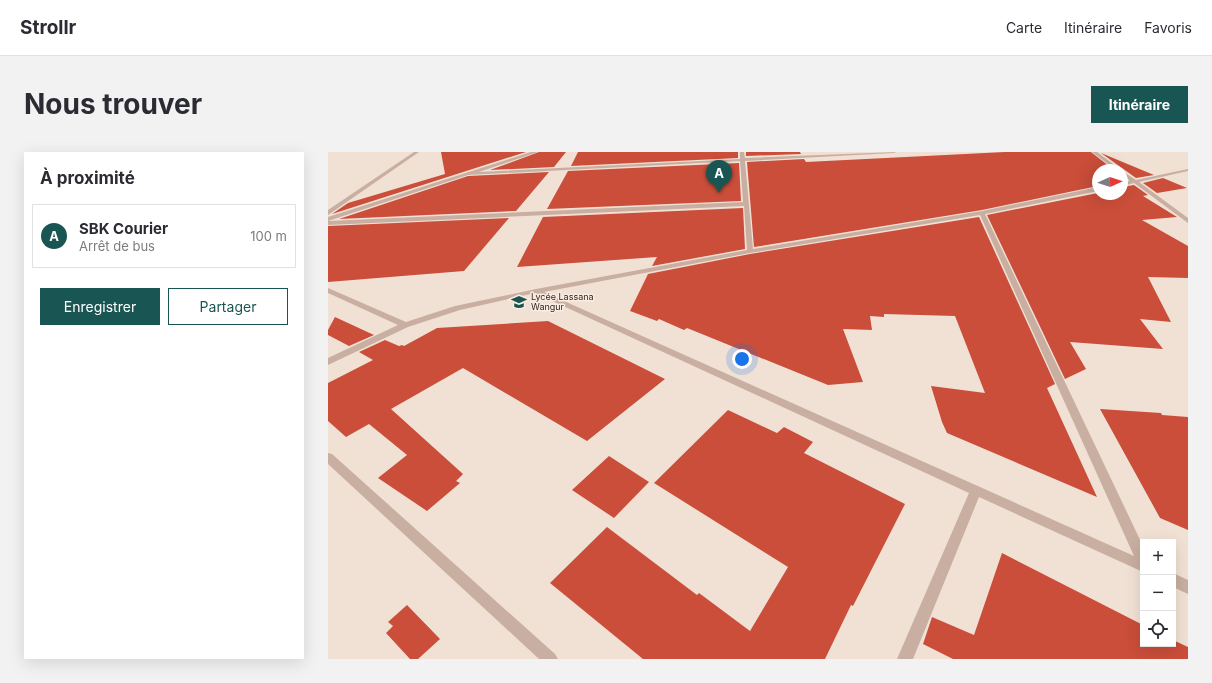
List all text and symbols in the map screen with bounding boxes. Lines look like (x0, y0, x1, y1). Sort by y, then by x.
text: Strollr (20, 16, 76, 39)
text: Carte (1006, 19, 1042, 36)
text: Itinéraire (1064, 19, 1122, 36)
text: Favoris (1144, 19, 1192, 36)
button: Itinéraire (1091, 86, 1188, 123)
text: Nous trouver (24, 87, 202, 121)
pin: A (706, 160, 732, 193)
north arrow (1092, 164, 1128, 200)
text: À proximité (40, 168, 135, 188)
text: SBK Courier (79, 219, 168, 238)
text: A (49, 228, 59, 244)
text: 100 m (250, 228, 287, 244)
text: Arrêt de bus (79, 238, 155, 254)
button: Enregistrer (40, 288, 160, 325)
button: Partager (168, 288, 288, 325)
place label: Lycée Lassana Wangur (531, 291, 594, 312)
school or university icon: Lycée Lassana Wangur (510, 293, 528, 311)
your location (732, 349, 752, 369)
map controls (1140, 539, 1176, 647)
button: + (1140, 539, 1176, 575)
button: − (1140, 575, 1176, 611)
button: locate (1140, 611, 1176, 647)

